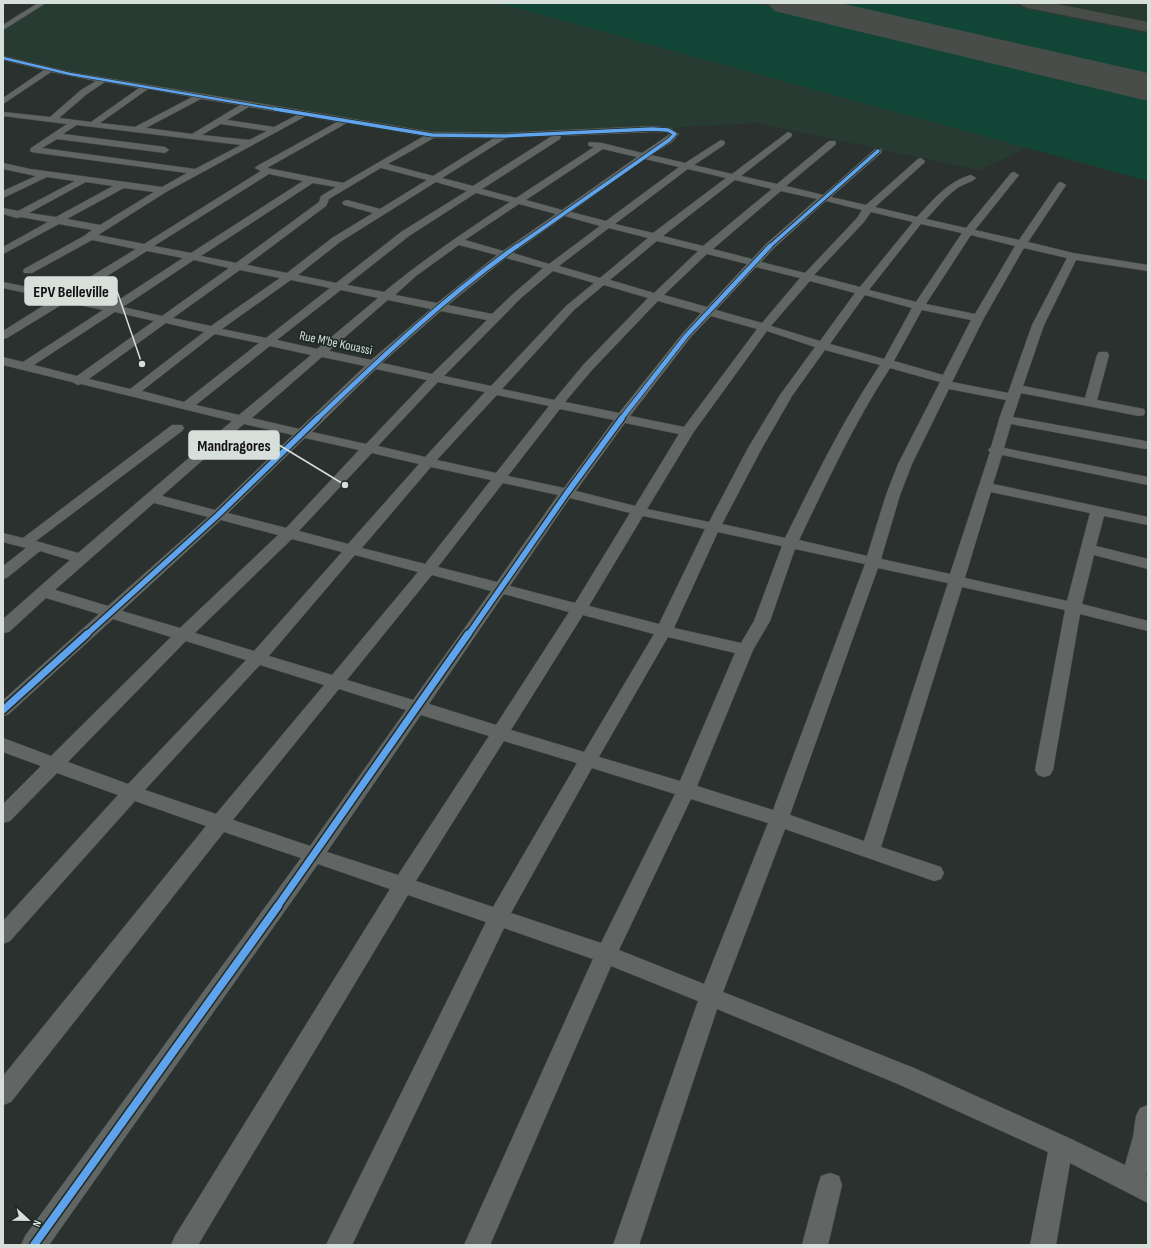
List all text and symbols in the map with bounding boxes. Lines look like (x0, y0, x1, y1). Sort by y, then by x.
callout: EPV Belleville (25, 277, 117, 305)
text: EPV Belleville (33, 283, 109, 302)
street label: Rue M'be Kouassi (298, 327, 374, 359)
callout: Mandragores (189, 431, 279, 459)
text: Mandragores (197, 437, 271, 456)
north arrow (8, 1200, 48, 1240)
text: N (30, 1218, 44, 1229)

